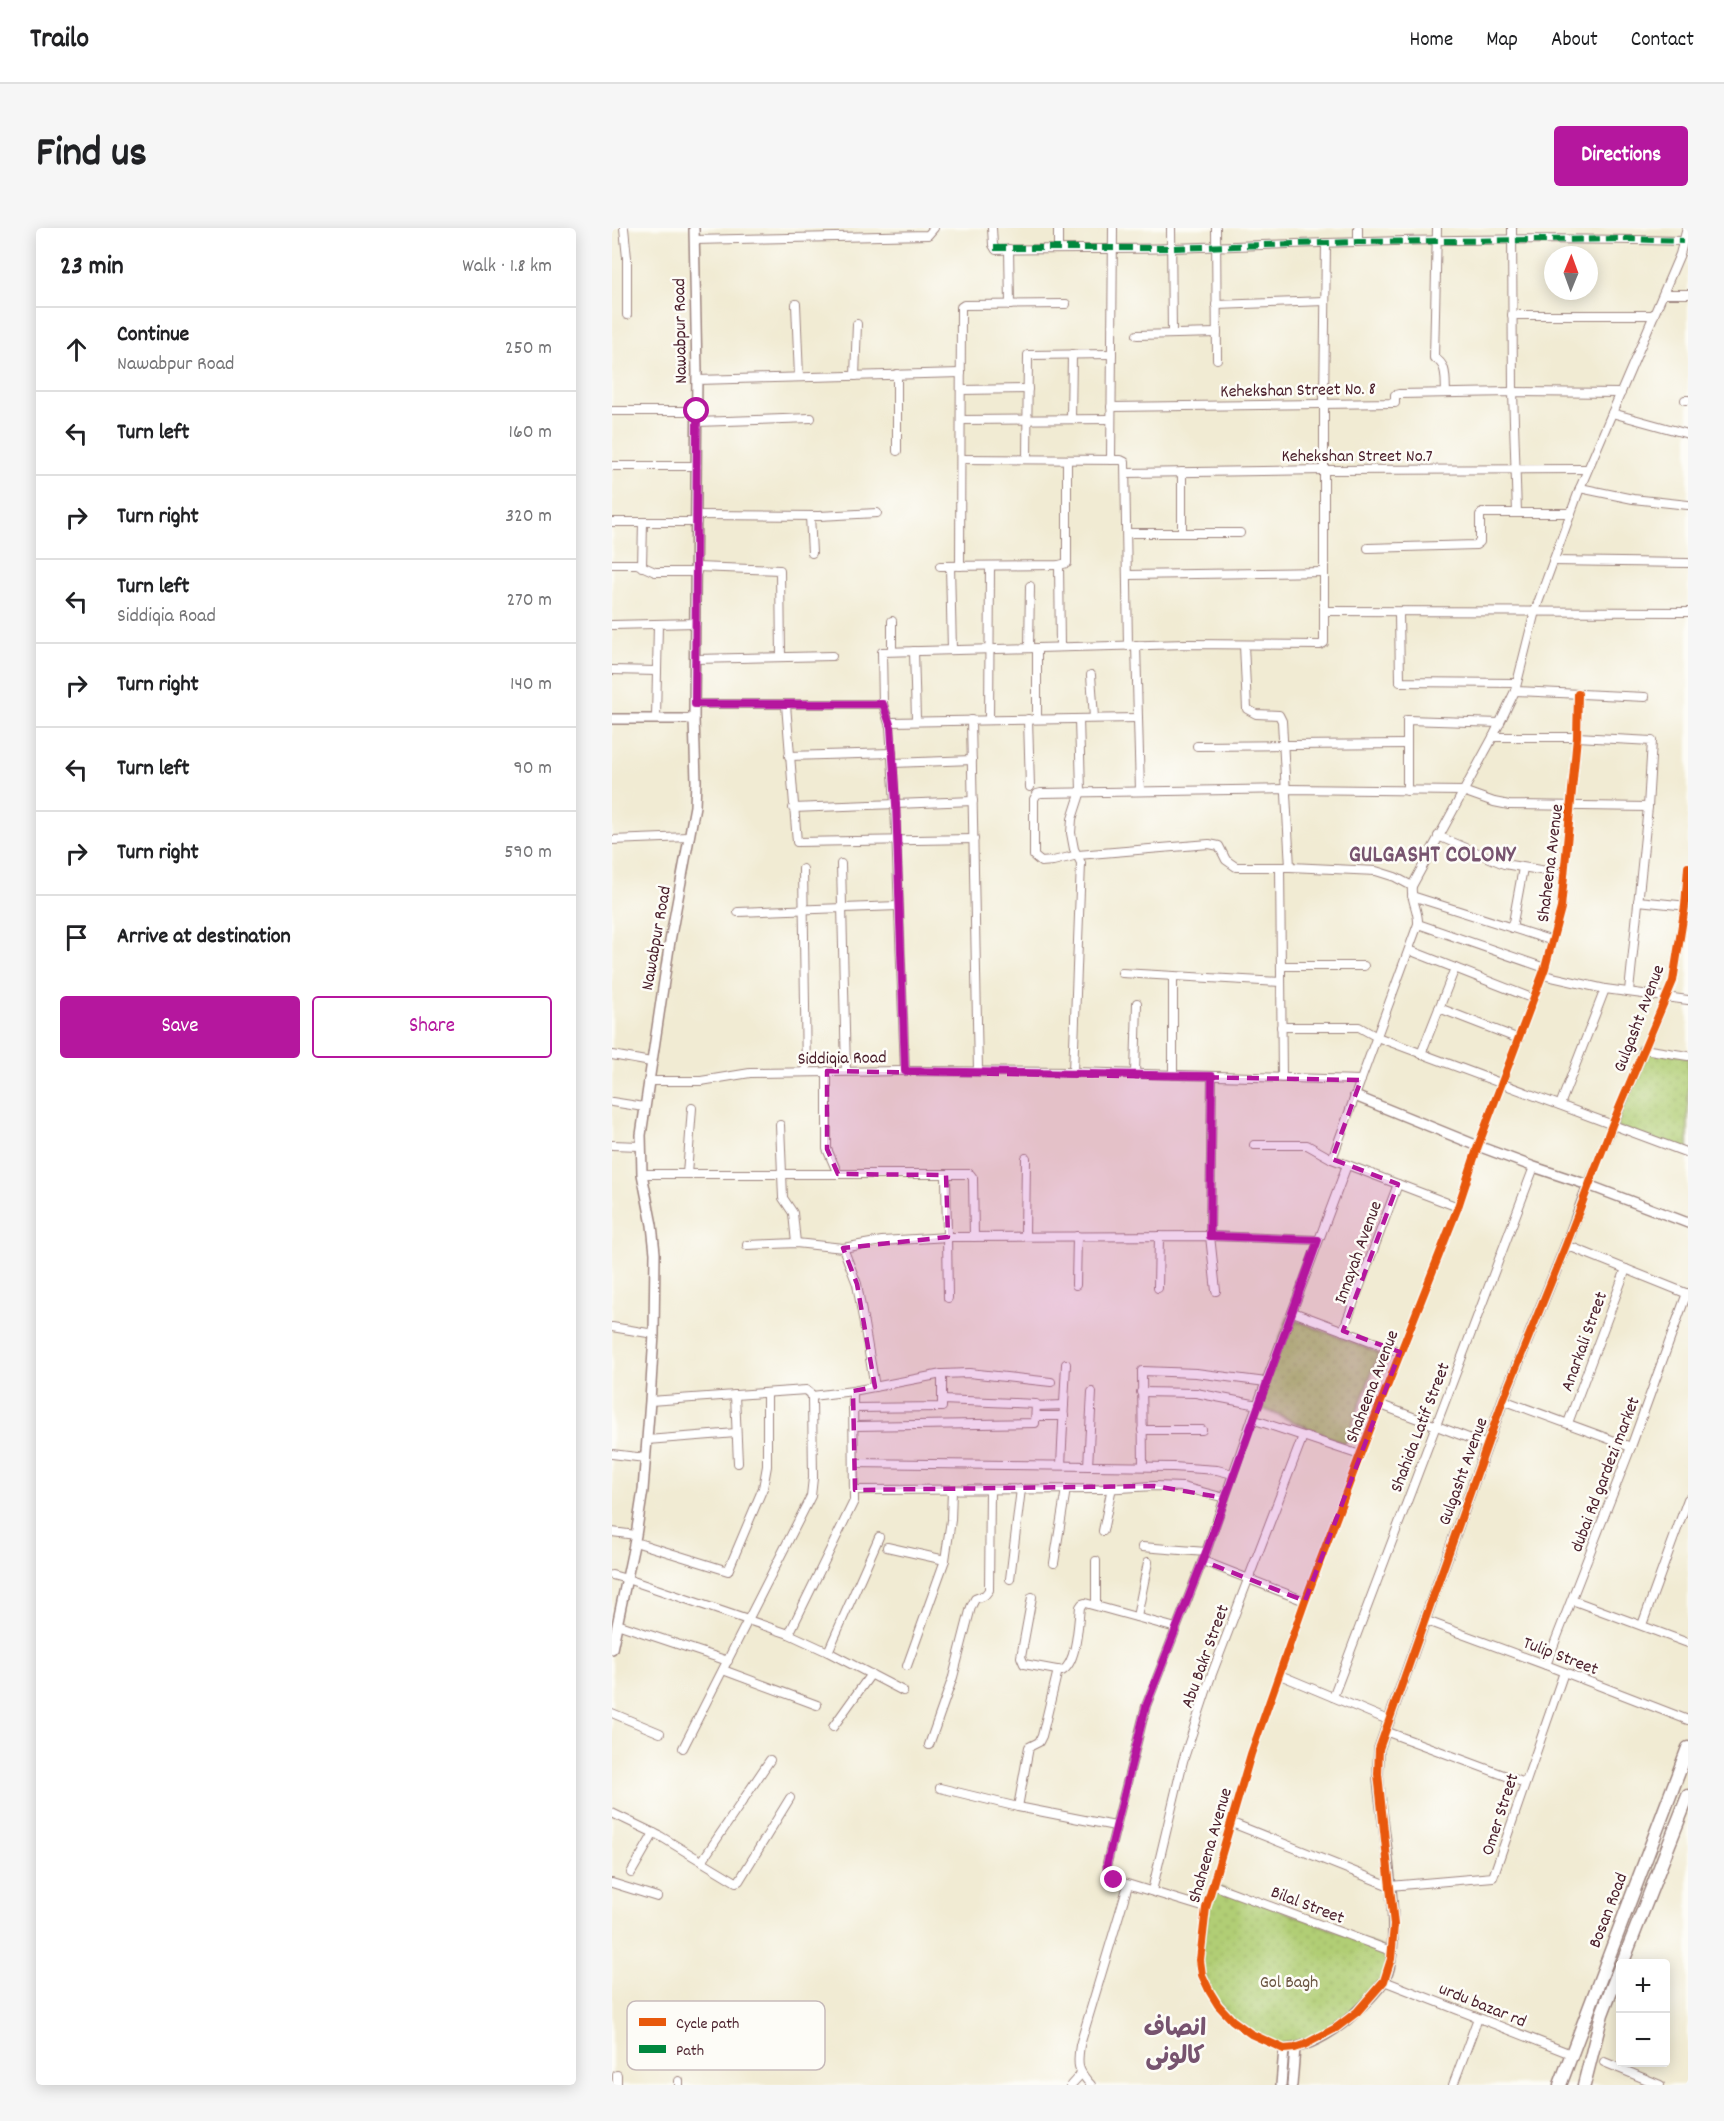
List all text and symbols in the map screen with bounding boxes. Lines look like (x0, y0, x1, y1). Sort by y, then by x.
text: Trailo (30, 21, 89, 61)
text: Home (1409, 26, 1453, 56)
text: Map (1486, 26, 1518, 56)
text: About (1551, 26, 1598, 56)
text: Contact (1631, 26, 1694, 56)
text: Find us (36, 126, 147, 186)
button: Directions (1554, 126, 1688, 186)
north arrow (1544, 246, 1598, 300)
text: 23 min (60, 249, 124, 286)
text: Walk · 1.8 km (462, 253, 552, 281)
street label: Nawabpur Road (668, 278, 695, 384)
text: Continue (117, 320, 189, 351)
icon: ahead (60, 333, 93, 366)
text: 250 m (505, 335, 552, 363)
text: Nawabpur Road (117, 351, 234, 379)
street label: Kehekshan Street No. 8 (1220, 378, 1376, 405)
route start (683, 397, 709, 423)
icon: left (60, 417, 93, 450)
text: Turn left (117, 418, 189, 449)
text: 160 m (509, 419, 552, 447)
street label: Kehekshan Street No.7 (1281, 445, 1433, 470)
icon: right (60, 501, 93, 534)
text: Turn right (117, 502, 199, 533)
text: 320 m (505, 503, 552, 531)
text: Turn left (117, 572, 189, 603)
icon: left (60, 585, 93, 618)
text: 270 m (506, 587, 552, 615)
text: Siddiqia Road (117, 603, 216, 631)
icon: right (60, 669, 93, 702)
text: Turn right (117, 670, 199, 701)
text: 140 m (510, 671, 552, 699)
icon: left (60, 753, 93, 786)
text: Turn left (117, 754, 189, 785)
text: 90 m (514, 755, 552, 783)
street label: Shaheena Avenue (1532, 803, 1571, 924)
icon: right (60, 837, 93, 870)
text: Turn right (117, 838, 199, 869)
text: 590 m (504, 839, 552, 867)
district label: GULGASHT COLONY (1349, 839, 1516, 873)
street label: Nawabpur Road (636, 884, 679, 993)
icon: arrive (60, 921, 93, 954)
text: Arrive at destination (117, 922, 291, 953)
street label: Gulgasht Avenue (1608, 961, 1672, 1076)
button: Save (60, 996, 300, 1058)
button: Share (312, 996, 552, 1058)
street label: Siddiqia Road (797, 1046, 887, 1073)
street label: Innayah Avenue (1329, 1198, 1390, 1308)
street label: Anarkali Street (1556, 1288, 1615, 1395)
street label: Shaheena Avenue (1340, 1327, 1406, 1447)
street label: Shahida Latif Street (1385, 1359, 1458, 1496)
street label: dubai Rd gardezi market (1565, 1393, 1648, 1556)
street label: Gulgasht Avenue (1433, 1414, 1495, 1529)
street label: Abu Bakr Street (1176, 1601, 1237, 1712)
street label: Tulip Street (1519, 1632, 1602, 1683)
street label: Omer Street (1476, 1770, 1527, 1859)
street label: Shaheena Avenue (1183, 1785, 1240, 1906)
route end (1100, 1866, 1126, 1892)
street label: Bosan Road (1584, 1870, 1635, 1952)
street label: Bilal Street (1267, 1881, 1348, 1932)
map controls (1616, 1959, 1670, 2067)
button: + (1616, 1959, 1670, 2013)
park label: Gol Bagh (1260, 1971, 1318, 1996)
street label: urdu bazar rd (1435, 1977, 1529, 2035)
legend (627, 2001, 825, 2070)
text: Cycle path (676, 2013, 739, 2036)
district label: انصاف کالونی (1144, 2013, 1206, 2075)
button: − (1616, 2013, 1670, 2067)
text: Path (676, 2040, 704, 2063)

